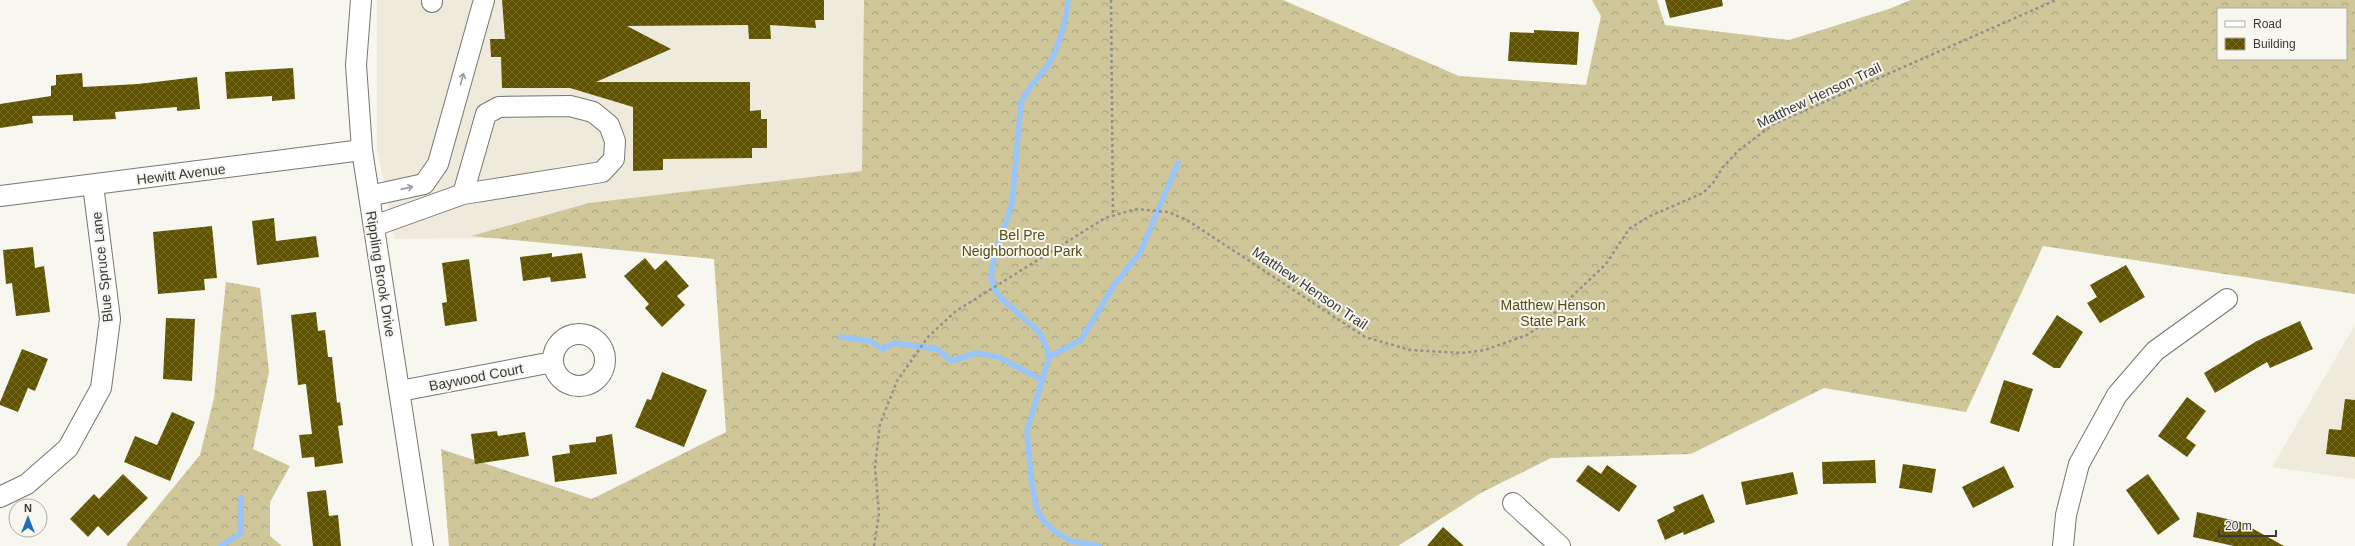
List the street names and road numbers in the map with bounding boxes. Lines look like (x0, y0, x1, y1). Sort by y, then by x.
street label: Matthew Henson Trail (1754, 59, 1884, 131)
street label: Hewitt Avenue (136, 161, 226, 187)
street label: Rippling Brook Drive (363, 210, 399, 338)
street label: Blue Spruce Lane (88, 211, 116, 323)
street label: Matthew Henson Trail (1249, 244, 1371, 332)
street label: Baywood Court (427, 360, 525, 394)

